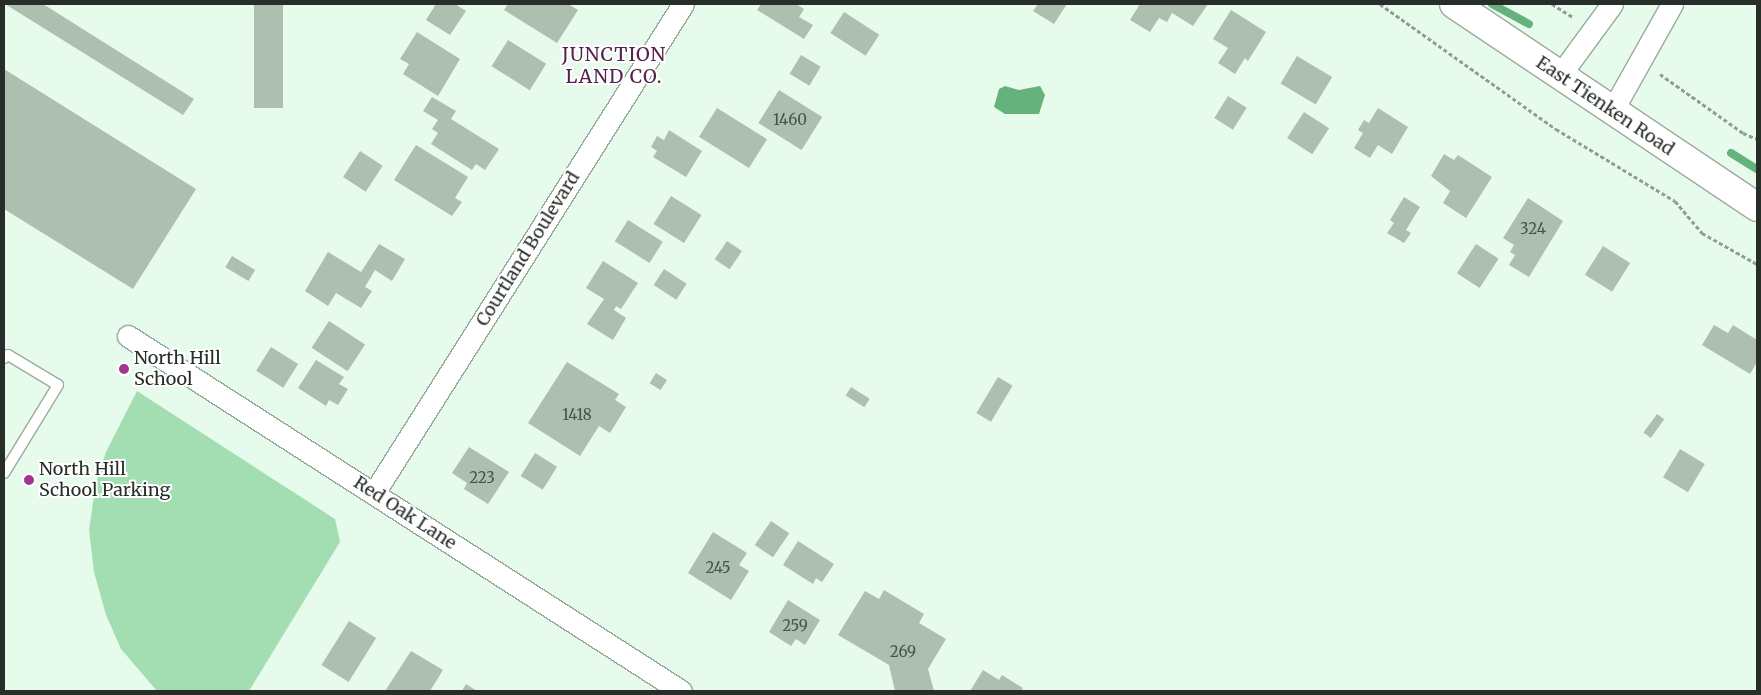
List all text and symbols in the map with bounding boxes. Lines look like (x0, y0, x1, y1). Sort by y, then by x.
district label: JUNCTION LAND CO. (561, 44, 667, 88)
street label: East Tienken Road (1532, 52, 1678, 160)
house number: 1460 (773, 111, 807, 129)
street label: Courtland Boulevard (472, 168, 584, 330)
house number: 324 (1520, 220, 1546, 238)
place label: North Hill School (134, 348, 221, 390)
marker: North Hill School (118, 363, 130, 375)
house number: 1418 (562, 406, 592, 424)
place label: North Hill School Parking (39, 459, 170, 502)
house number: 223 (469, 469, 495, 487)
street label: Red Oak Lane (350, 472, 460, 554)
marker: North Hill School Parking (23, 474, 35, 486)
house number: 245 (705, 559, 731, 577)
house number: 259 (782, 617, 808, 635)
house number: 269 (890, 643, 916, 661)

